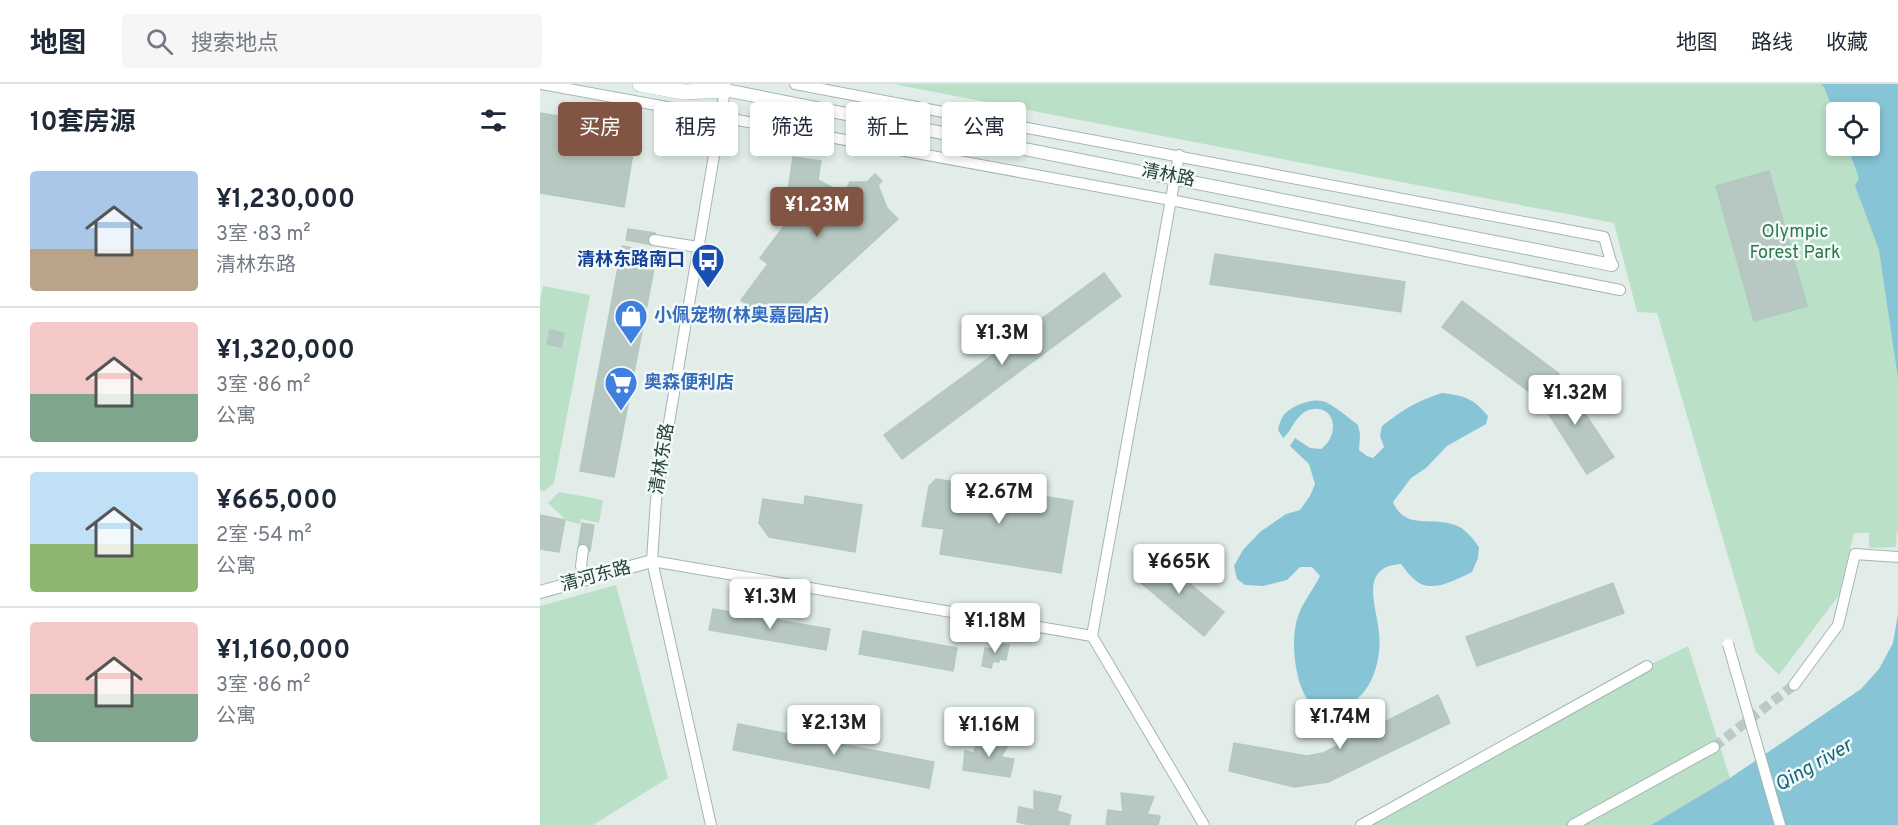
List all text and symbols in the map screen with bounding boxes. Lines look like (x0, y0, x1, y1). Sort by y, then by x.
search box (122, 14, 542, 68)
icon: search (143, 25, 176, 58)
text: 地图 (30, 27, 86, 63)
text: 地图 (1676, 30, 1718, 57)
text: 路线 (1751, 30, 1793, 57)
text: 收藏 (1826, 30, 1868, 57)
text: 搜索地点 (191, 31, 279, 58)
chip: 买房 (558, 102, 642, 156)
chip: 租房 (654, 102, 738, 156)
chip: 筛选 (750, 102, 834, 156)
chip: 新上 (846, 102, 930, 156)
chip: 公寓 (942, 102, 1026, 156)
map controls (1826, 102, 1880, 156)
button: locate (1826, 102, 1880, 156)
icon: filters (477, 104, 510, 137)
text: 10套房源 (30, 107, 136, 140)
street label: 清林路 (1139, 160, 1197, 192)
text: ¥1,230,000 (216, 184, 355, 217)
pin: ¥1.23M (768, 187, 866, 238)
text: ¥1.23M (784, 193, 850, 219)
icon: home (78, 195, 150, 267)
park label: Olympic Forest Park (1749, 221, 1841, 265)
text: 3室 · 83 m² (216, 222, 311, 248)
bus stop icon: 清林东路南口 (690, 242, 726, 289)
place label: 清林东路南口 (577, 249, 685, 272)
text: 清林东路 (216, 253, 296, 279)
shop icon: 小佩宠物(林奥嘉园店) (613, 298, 649, 345)
place label: 小佩宠物(林奥嘉园店) (654, 305, 829, 328)
pin: ¥1.3M (960, 315, 1044, 366)
text: ¥1.3M (975, 321, 1029, 347)
text: ¥1,320,000 (216, 335, 355, 368)
icon: home (78, 346, 150, 418)
supermarket icon: 奥森便利店 (603, 365, 639, 412)
place label: 奥森便利店 (644, 372, 734, 395)
text: 3室 · 86 m² (216, 373, 310, 399)
pin: ¥1.32M (1526, 375, 1624, 426)
text: ¥1.32M (1542, 381, 1608, 407)
text: 公寓 (216, 404, 256, 430)
street label: 清林东路 (646, 422, 680, 496)
pin: ¥2.67M (950, 474, 1048, 525)
text: ¥2.67M (965, 480, 1033, 506)
text: ¥665,000 (216, 485, 338, 518)
icon: home (78, 496, 150, 568)
text: 2室 · 54 m² (216, 523, 312, 549)
pin: ¥665K (1137, 544, 1221, 595)
text: ¥665K (1147, 550, 1211, 576)
text: 公寓 (216, 554, 256, 580)
street label: 清河东路 (558, 557, 634, 597)
pin: ¥1.3M (728, 579, 812, 630)
text: ¥1.3M (743, 585, 797, 611)
pin: ¥1.18M (946, 603, 1044, 654)
text: ¥1.18M (964, 609, 1026, 635)
text: ¥1,160,000 (216, 635, 350, 668)
icon: home (78, 646, 150, 718)
text: 3室 · 86 m² (216, 673, 310, 699)
pin: ¥1.74M (1291, 699, 1389, 750)
text: 公寓 (216, 704, 256, 730)
pin: ¥2.13M (785, 705, 883, 756)
text: ¥1.74M (1309, 705, 1371, 731)
pin: ¥1.16M (940, 707, 1038, 758)
text: ¥2.13M (801, 711, 867, 737)
text: ¥1.16M (958, 713, 1020, 739)
water label: Qing river (1771, 733, 1859, 799)

